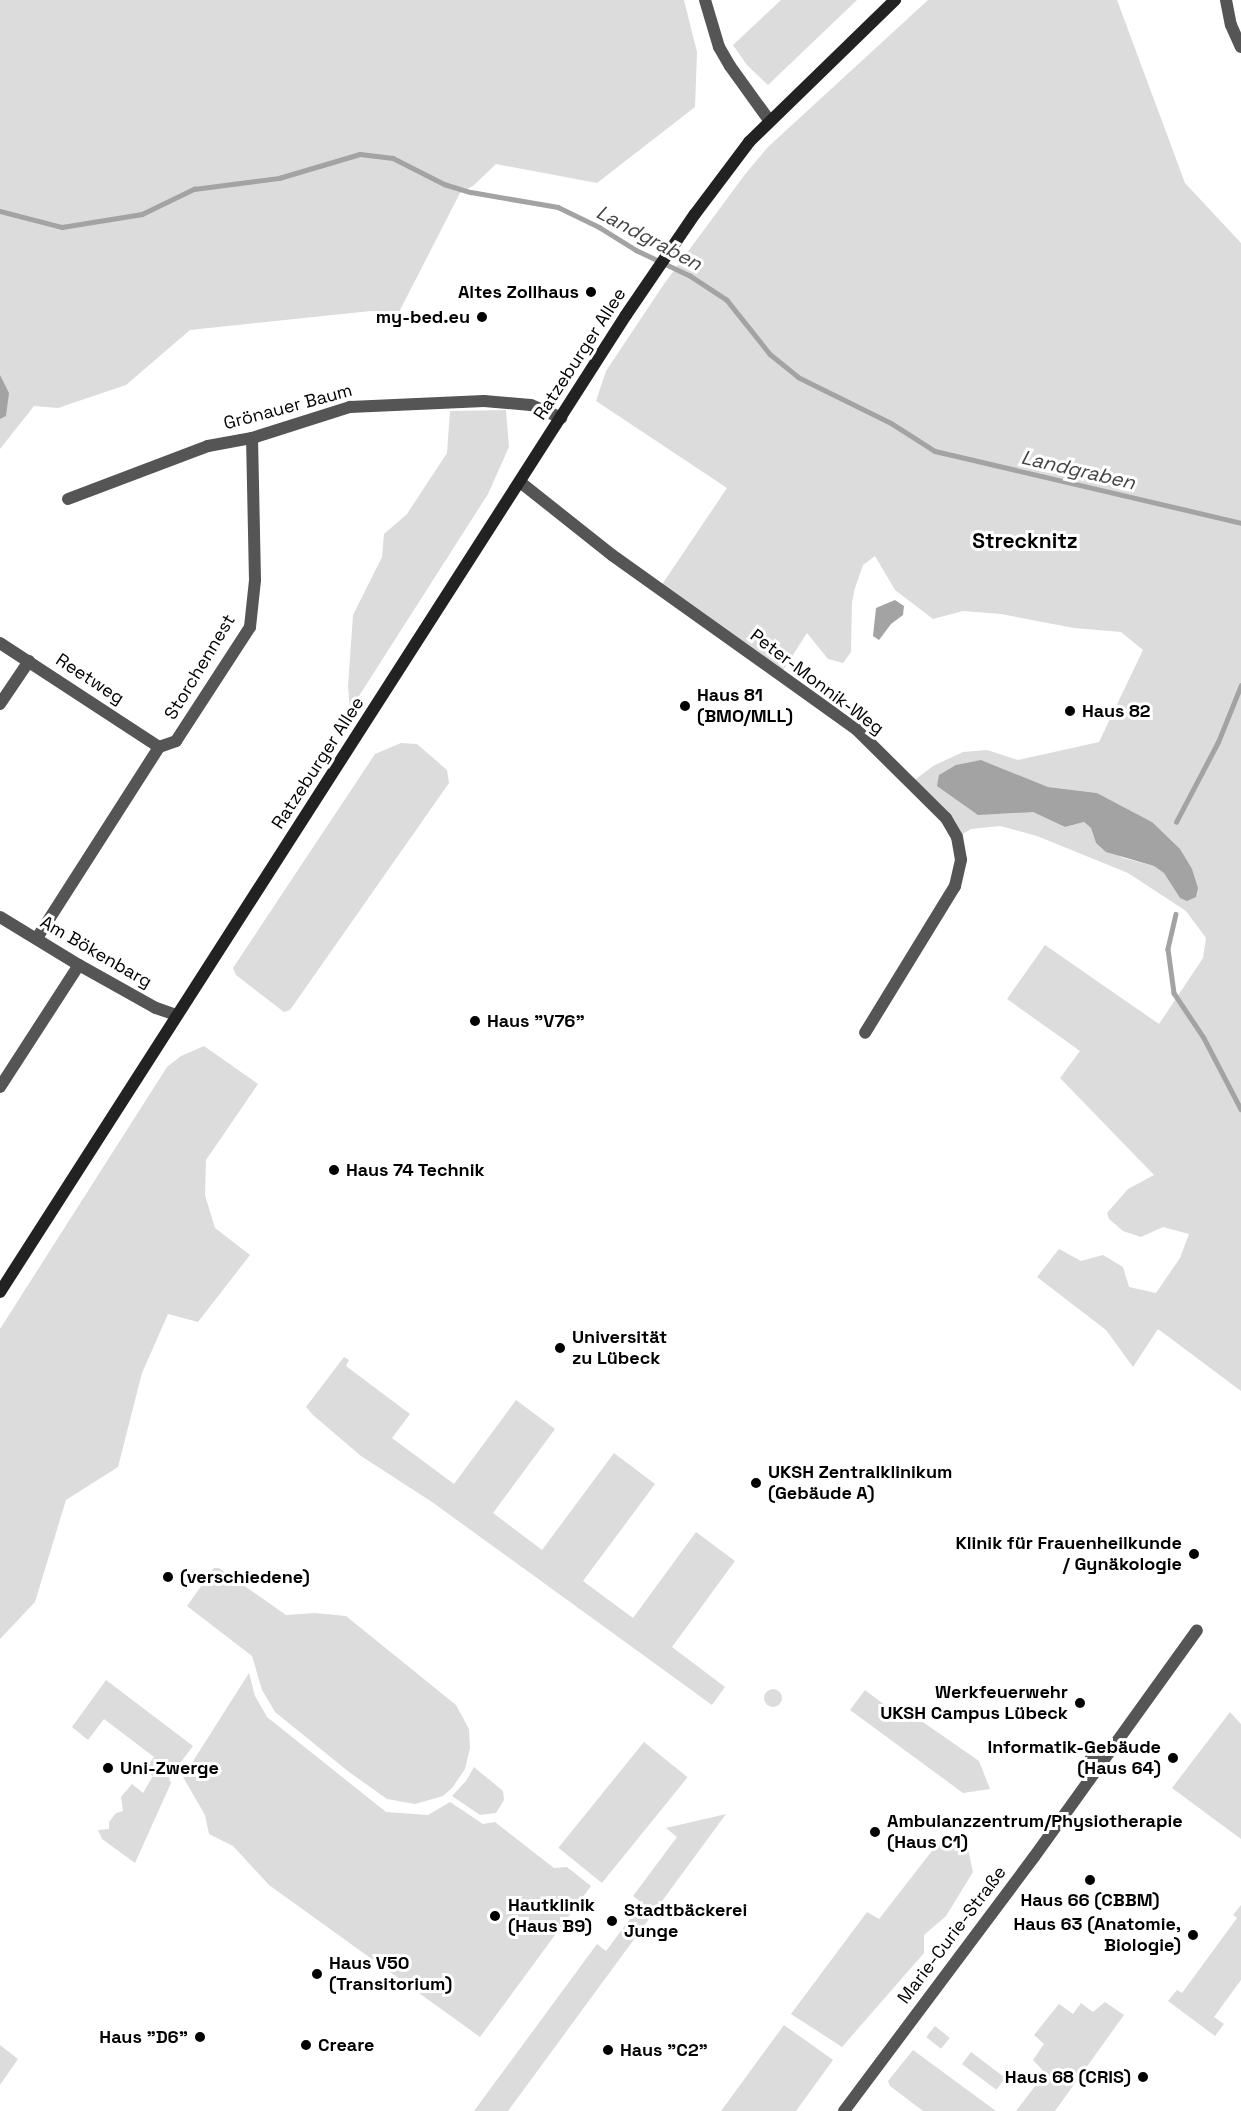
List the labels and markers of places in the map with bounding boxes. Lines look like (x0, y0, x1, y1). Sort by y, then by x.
place label: Altes Zollhaus (458, 281, 579, 303)
marker: Altes Zollhaus (584, 285, 598, 299)
place label: my-bed.eu (376, 306, 470, 328)
marker: my-bed.eu (475, 310, 489, 324)
place label: Haus 81 (BMO/MLL) (697, 685, 793, 728)
marker: Haus 81 (BMO/MLL) (678, 699, 692, 713)
place label: Haus 82 (1082, 700, 1151, 722)
marker: Haus 82 (1063, 704, 1077, 718)
place label: Haus "V76" (487, 1010, 585, 1032)
marker: Haus "V76" (468, 1014, 482, 1028)
place label: Haus 74 Technik (346, 1159, 485, 1181)
marker: Haus 74 Technik (327, 1163, 341, 1177)
place label: Universität zu Lübeck (572, 1327, 667, 1370)
marker: Universität zu Lübeck (553, 1341, 567, 1355)
place label: UKSH Zentralklinikum (Gebäude A) (768, 1462, 952, 1504)
marker: UKSH Zentralklinikum (Gebäude A) (749, 1476, 763, 1490)
place label: Klinik für Frauenheilkunde / Gynäkologie (955, 1533, 1182, 1576)
marker: Klinik für Frauenheilkunde / Gynäkologie (1187, 1547, 1201, 1561)
place label: (verschiedene) (180, 1566, 310, 1588)
marker: (verschiedene) (161, 1570, 175, 1584)
place label: Werkfeuerwehr UKSH Campus Lübeck (880, 1682, 1068, 1724)
marker: Werkfeuerwehr UKSH Campus Lübeck (1073, 1696, 1087, 1710)
place label: Informatik-Gebäude (Haus 64) (987, 1737, 1161, 1780)
marker: Informatik-Gebäude (Haus 64) (1166, 1751, 1180, 1765)
place label: Uni-Zwerge (120, 1757, 219, 1779)
marker: Uni-Zwerge (101, 1761, 115, 1775)
place label: Ambulanzzentrum/Physiotherapie (Haus C1) (887, 1811, 1183, 1854)
marker: Ambulanzzentrum/Physiotherapie (Haus C1) (868, 1825, 882, 1839)
marker: Haus 66 (CBBM) (1083, 1873, 1097, 1887)
place label: Haus 66 (CBBM) (1020, 1889, 1160, 1911)
place label: Hautklinik (Haus B9) (508, 1895, 595, 1938)
place label: Stadtbäckerei Junge (624, 1900, 747, 1942)
marker: Hautklinik (Haus B9) (486, 1907, 504, 1925)
marker: Stadtbäckerei Junge (605, 1914, 619, 1928)
place label: Haus 63 (Anatomie, Biologie) (1013, 1914, 1181, 1956)
marker: Haus 63 (Anatomie, Biologie) (1186, 1928, 1200, 1942)
place label: Haus V50 (Transitorium) (329, 1953, 452, 1996)
marker: Haus V50 (Transitorium) (310, 1967, 324, 1981)
place label: Haus "D6" (99, 2026, 188, 2048)
marker: Haus "D6" (193, 2030, 207, 2044)
place label: Creare (318, 2034, 374, 2056)
marker: Creare (299, 2038, 313, 2052)
place label: Haus "C2" (620, 2039, 708, 2061)
marker: Haus "C2" (601, 2043, 615, 2057)
place label: Haus 68 (CRIS) (1005, 2066, 1131, 2088)
marker: Haus 68 (CRIS) (1136, 2070, 1150, 2084)

